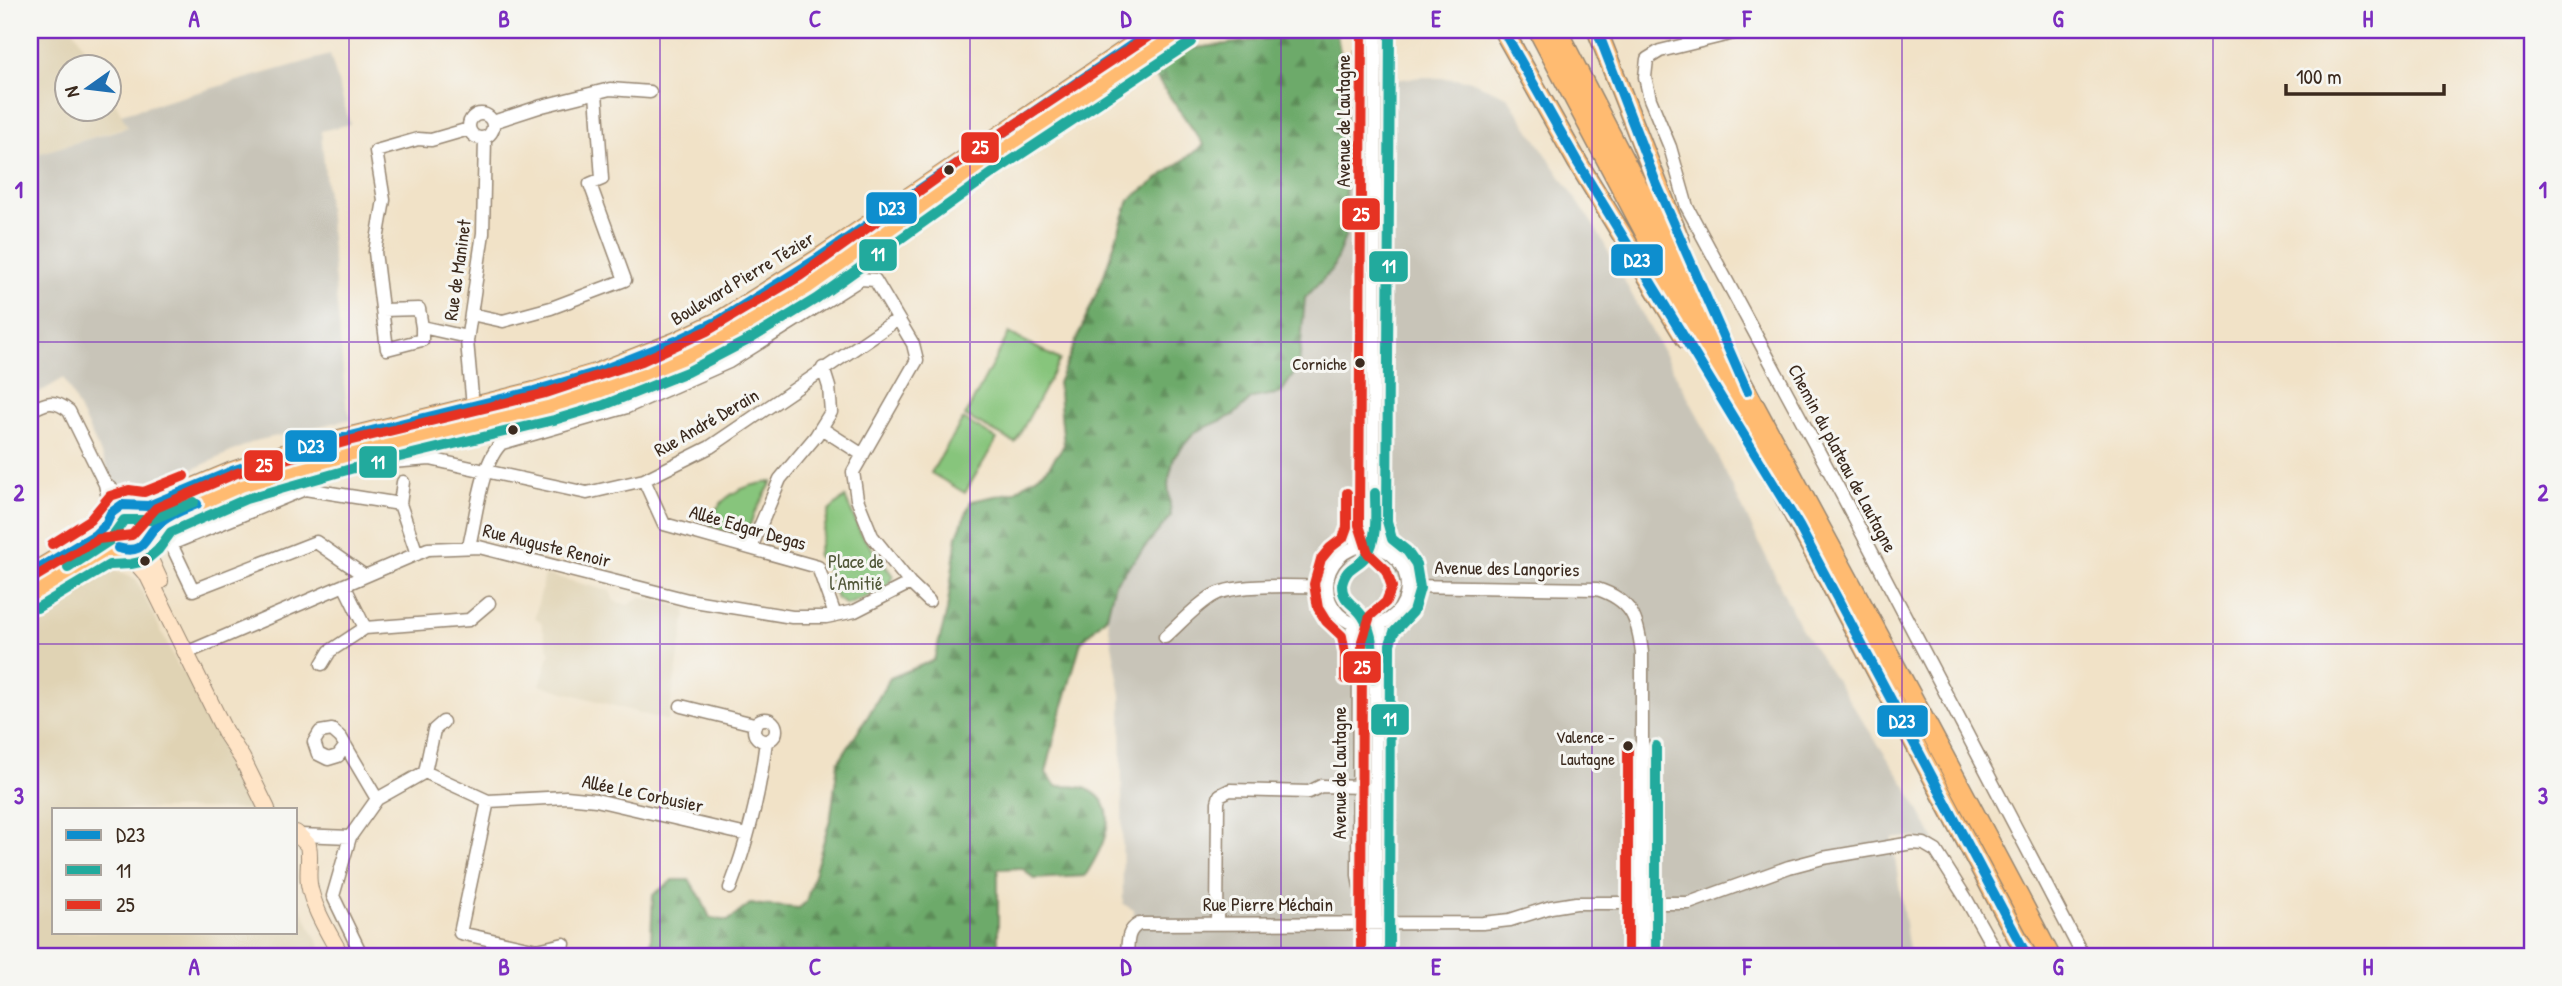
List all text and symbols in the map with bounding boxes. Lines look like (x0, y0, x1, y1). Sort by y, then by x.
text: A (188, 3, 200, 34)
text: B (498, 3, 510, 34)
text: C (809, 3, 821, 34)
text: D (1121, 3, 1133, 34)
text: E (1431, 3, 1442, 34)
text: F (1742, 3, 1753, 34)
text: G (2052, 3, 2064, 34)
text: H (2363, 3, 2374, 34)
north arrow (52, 52, 122, 122)
scale bar (2286, 52, 2443, 96)
street label: Avenue de Lautagne (1330, 54, 1356, 187)
text: 100 m (2296, 62, 2342, 91)
text: N (58, 84, 85, 100)
line badge: 25 (960, 131, 1000, 164)
text: 25 (972, 134, 989, 160)
unlabelled marker (942, 163, 956, 177)
text: 1 (15, 174, 23, 205)
text: 1 (2539, 174, 2547, 205)
line badge: D23 (865, 191, 918, 225)
text: D23 (879, 195, 906, 221)
line badge: 25 (1341, 197, 1381, 231)
text: 25 (1353, 201, 1370, 227)
street label: Rue de Maninet (437, 217, 477, 322)
street label: Boulevard Pierre Tézier (665, 225, 819, 331)
line badge: 11 (858, 238, 898, 272)
text: 11 (871, 241, 885, 267)
line badge: D23 (1610, 243, 1664, 277)
text: D23 (1624, 247, 1651, 273)
line badge: 11 (1368, 250, 1409, 283)
text: 11 (1382, 253, 1396, 279)
place label: Corniche (1292, 352, 1347, 375)
marker: Corniche (1353, 356, 1367, 370)
street label: Chemin du plateau de Lautagne (1782, 359, 1904, 557)
street label: Rue André Derain (649, 382, 763, 462)
unlabelled marker (506, 423, 520, 437)
line badge: D23 (284, 429, 338, 463)
text: D23 (298, 433, 325, 459)
line badge: 11 (358, 445, 398, 479)
line badge: 25 (243, 449, 284, 482)
text: 11 (371, 449, 385, 475)
text: 25 (256, 452, 273, 478)
text: 2 (14, 477, 25, 508)
text: 2 (2538, 477, 2549, 508)
street label: Allée Edgar Degas (687, 498, 809, 556)
street label: Rue Auguste Renoir (480, 517, 614, 574)
park label: Place de l'Amitié (828, 548, 884, 596)
unlabelled marker (138, 554, 152, 568)
street label: Avenue des Langories (1434, 554, 1580, 582)
line badge: 25 (1342, 650, 1382, 684)
text: 25 (1354, 654, 1371, 680)
line badge: 11 (1370, 703, 1410, 736)
line badge: D23 (1876, 704, 1929, 738)
street label: Avenue de Lautagne (1326, 706, 1352, 839)
text: 11 (1383, 706, 1397, 732)
text: D23 (1889, 708, 1916, 734)
place label: Valence - Lautagne (1556, 725, 1615, 770)
marker: Valence - Lautagne (1621, 739, 1635, 753)
street label: Allée Le Corbusier (580, 767, 707, 819)
text: 3 (14, 780, 24, 811)
text: 3 (2538, 780, 2548, 811)
legend (52, 808, 298, 934)
text: D23 (116, 820, 145, 849)
text: 11 (116, 856, 131, 885)
text: 25 (116, 890, 135, 919)
street label: Rue Pierre Méchain (1203, 891, 1333, 917)
text: A (188, 951, 200, 982)
text: B (498, 951, 510, 982)
text: C (809, 951, 821, 982)
text: D (1121, 951, 1133, 982)
text: E (1431, 951, 1442, 982)
text: F (1742, 951, 1753, 982)
text: G (2052, 951, 2064, 982)
text: H (2363, 951, 2374, 982)

